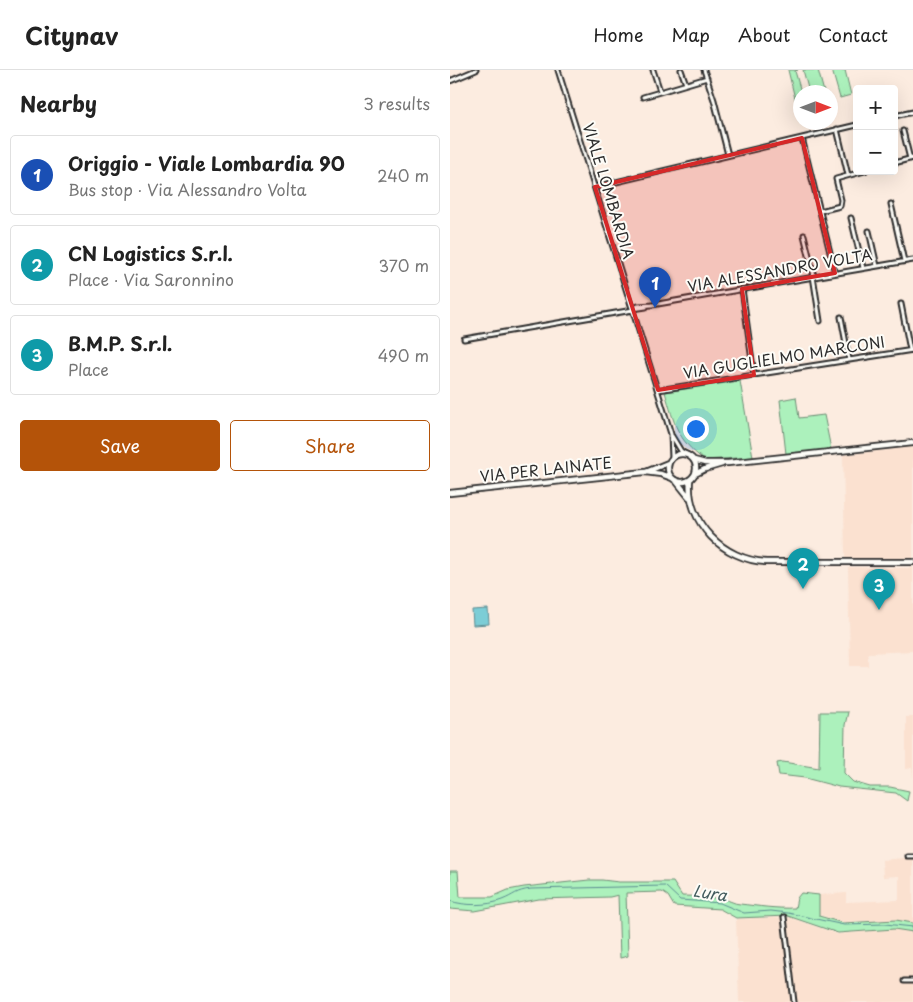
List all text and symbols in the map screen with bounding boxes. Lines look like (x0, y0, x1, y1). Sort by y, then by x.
text: Citynav (25, 17, 118, 53)
text: Home (593, 21, 643, 48)
text: Map (671, 21, 710, 48)
text: About (738, 21, 790, 48)
text: Contact (818, 21, 888, 48)
north arrow (793, 85, 838, 130)
map controls (853, 85, 898, 175)
button: + (853, 85, 898, 130)
text: Nearby (20, 87, 97, 119)
text: 3 results (363, 91, 430, 115)
street label: VIALE LOMBARDIA (578, 120, 641, 261)
button: − (853, 130, 898, 175)
text: Origgio - Viale Lombardia 90 (68, 149, 345, 177)
text: 1 (33, 163, 41, 187)
text: 240 m (377, 163, 429, 187)
text: Bus stop · Via Alessandro Volta (68, 177, 306, 201)
text: CN Logistics S.r.l. (68, 239, 233, 267)
street label: VIA ALESSANDRO VOLTA (686, 242, 874, 297)
text: 2 (31, 253, 43, 277)
text: 370 m (379, 253, 429, 277)
text: Place · Via Saronnino (68, 267, 234, 291)
pin: 1 (639, 267, 671, 308)
text: B.M.P. S.r.l. (68, 329, 172, 357)
street label: VIA GUGLIELMO MARCONI (681, 329, 886, 384)
text: 3 (32, 343, 42, 367)
text: 490 m (378, 343, 429, 367)
text: Place (68, 357, 109, 381)
your location (683, 416, 709, 442)
button: Save (20, 420, 220, 471)
button: Share (230, 420, 430, 471)
street label: VIA PER LAINATE (479, 450, 613, 487)
pin: 2 (787, 548, 819, 589)
pin: 3 (863, 569, 895, 610)
water label: Lura (691, 877, 730, 907)

